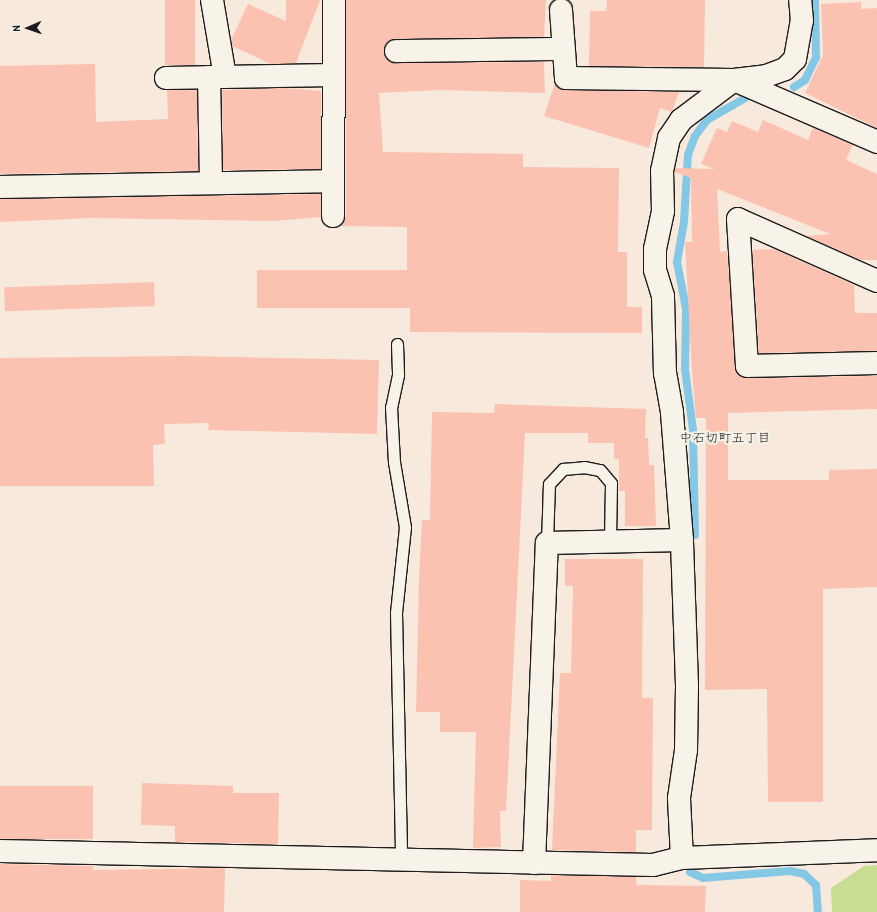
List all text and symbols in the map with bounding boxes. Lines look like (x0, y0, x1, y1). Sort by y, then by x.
north arrow (8, 8, 48, 48)
text: N (9, 25, 23, 32)
district label: 中石切町五丁目 (680, 429, 770, 445)

